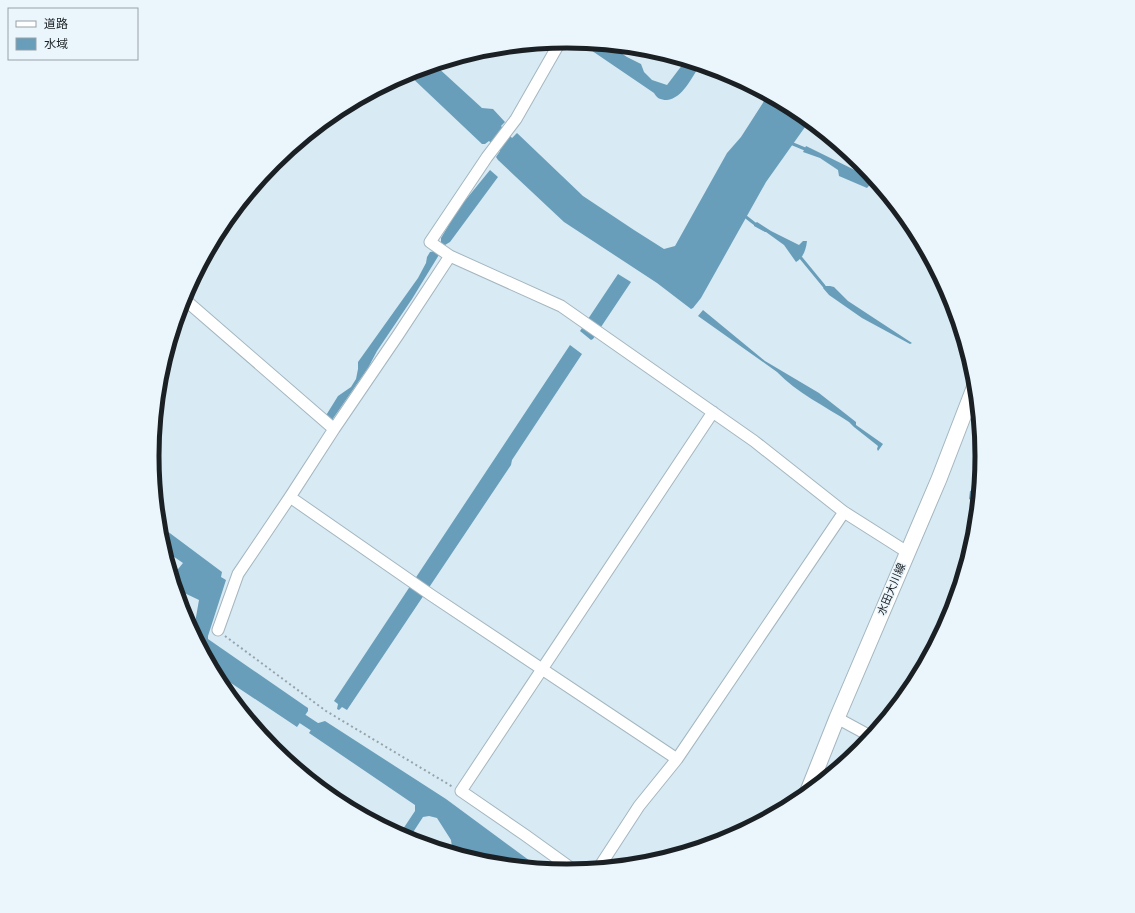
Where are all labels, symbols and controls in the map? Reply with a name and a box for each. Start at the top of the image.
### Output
legend [8,8,138,60]
text: 道路 [44,17,68,31]
text: 水域 [44,37,68,51]
street label: 水田大川線 [875,561,908,617]

